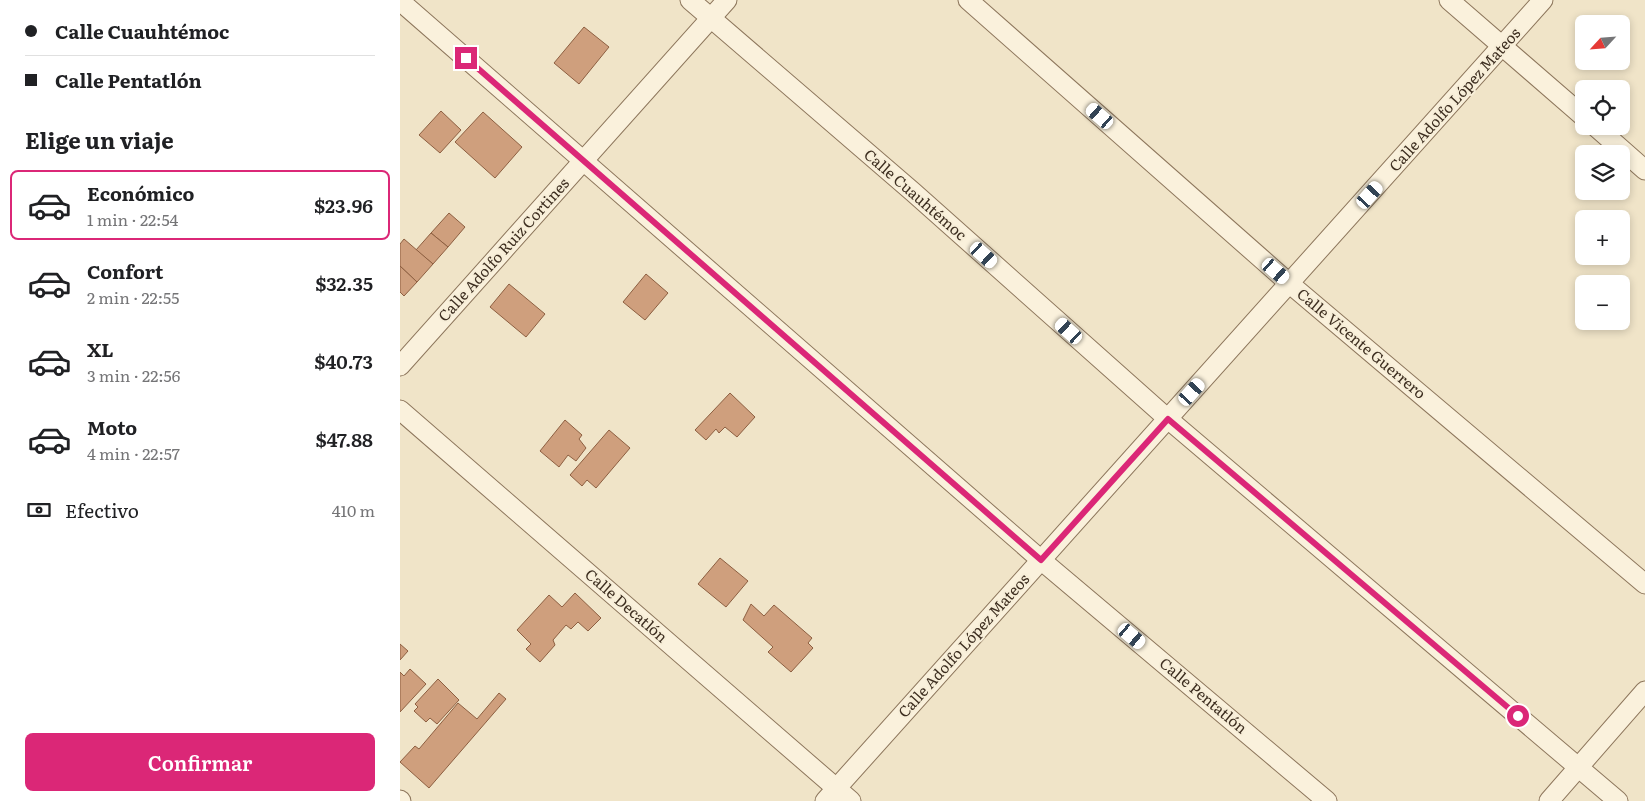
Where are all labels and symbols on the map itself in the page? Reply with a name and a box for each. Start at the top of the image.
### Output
north arrow [1575,15,1630,70]
street label: Calle Adolfo López Mateos [1383,22,1525,176]
route end [455,47,477,69]
car [1083,100,1116,132]
street label: Calle Cuauhtémoc [859,143,973,246]
street label: Calle Adolfo Ruiz Cortines [432,172,574,326]
car [1354,179,1385,211]
car [967,239,1000,271]
car [1259,255,1292,287]
street label: Calle Vicente Guerrero [1292,282,1432,404]
car [1052,315,1085,347]
car [1176,376,1207,408]
street label: Calle Decatlón [581,562,673,647]
street label: Calle Adolfo López Mateos [892,568,1034,722]
car [1115,621,1148,651]
street label: Calle Pentatlón [1155,651,1253,739]
route start [1507,705,1529,727]

